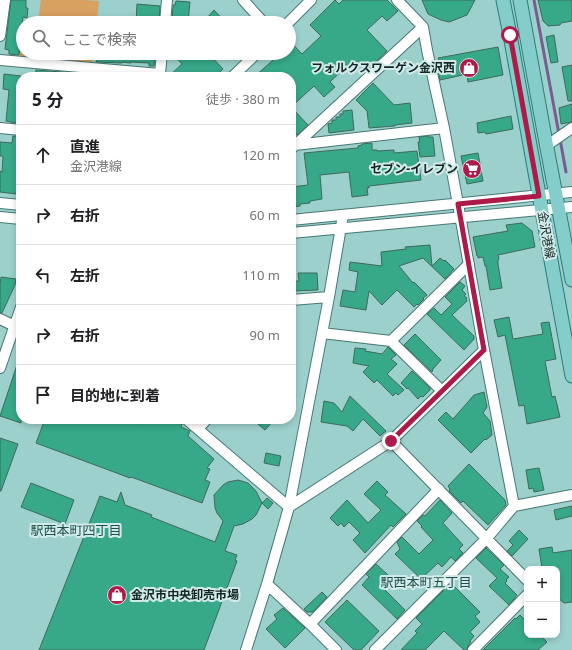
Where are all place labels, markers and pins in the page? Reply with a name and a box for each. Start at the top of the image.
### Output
shop icon: フォルクスワーゲン金沢西 [458,57,480,79]
place label: フォルクスワーゲン金沢西 [311,59,455,76]
supermarket icon: セブン-イレブン [461,158,483,180]
place label: セブン-イレブン [370,160,458,177]
shop icon: 金沢市中央卸売市場 [106,584,128,606]
place label: 金沢市中央卸売市場 [131,586,239,603]

